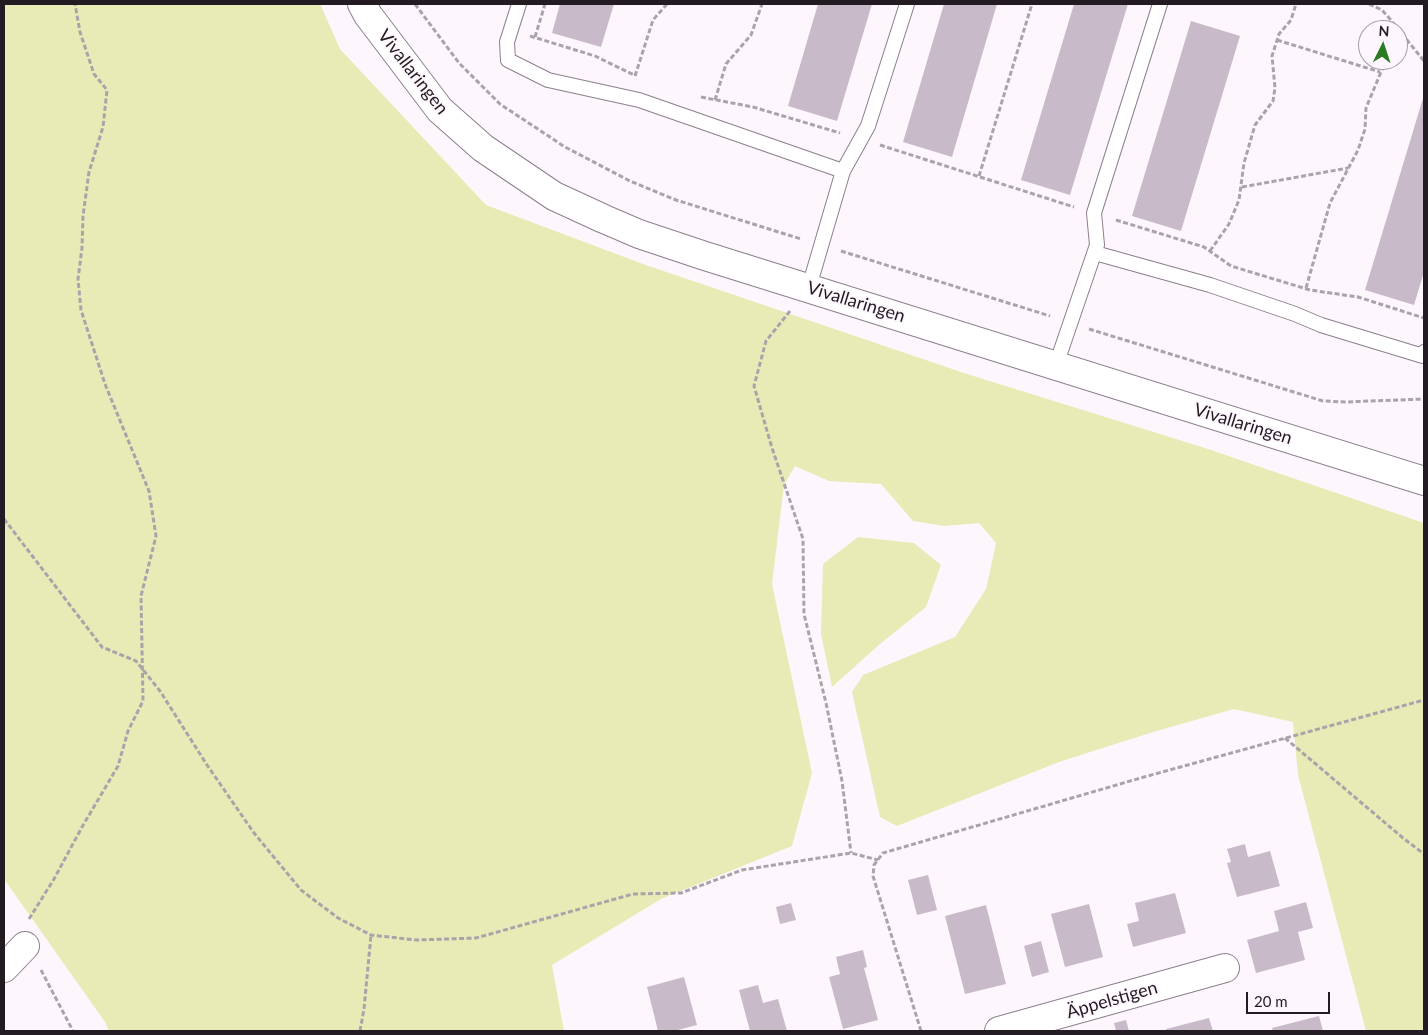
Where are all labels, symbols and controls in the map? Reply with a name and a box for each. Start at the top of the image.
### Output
north arrow [1358,20,1408,70]
text: N [1378,22,1390,39]
street label: Vivallaringen [373,25,453,119]
street label: Vivallaringen [804,277,908,327]
street label: Vivallaringen [1191,399,1295,449]
street label: Äppelstigen [1064,977,1160,1023]
scale bar [1248,982,1332,1014]
text: 20 m [1254,992,1288,1010]

